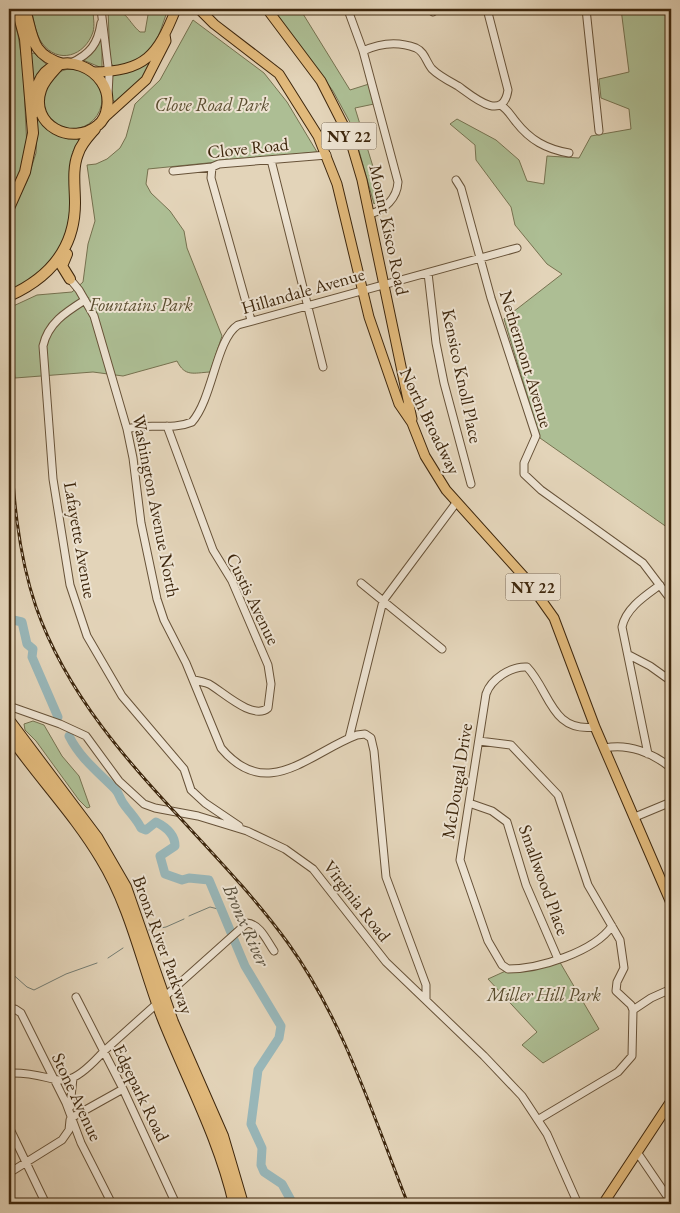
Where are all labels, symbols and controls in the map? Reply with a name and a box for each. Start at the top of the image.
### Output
park label: Clove Road Park [155,93,269,116]
road number: NY 22 [322,122,376,150]
street label: Clove Road [206,132,291,163]
street label: Mount Kisco Road [364,163,415,298]
street label: Hillandale Avenue [239,262,367,319]
street label: Nethermont Avenue [495,287,558,430]
park label: Fountains Park [88,293,193,316]
street label: Kensico Knoll Place [437,307,488,445]
street label: North Broadway [395,364,466,478]
street label: Washington Avenue North [127,413,185,599]
street label: Lafayette Avenue [59,480,102,600]
street label: Custis Avenue [221,549,286,648]
road number: NY 22 [506,574,560,600]
street label: McDougal Drive [436,722,477,840]
street label: Smallwood Place [514,821,575,938]
street label: Virginia Road [319,855,397,947]
street label: Bronx River Parkway [128,873,199,1017]
water label: Bronx River [217,879,276,971]
park label: Miller Hill Park [486,983,601,1006]
street label: Edgepark Road [108,1040,175,1146]
street label: Stone Avenue [47,1049,108,1145]

